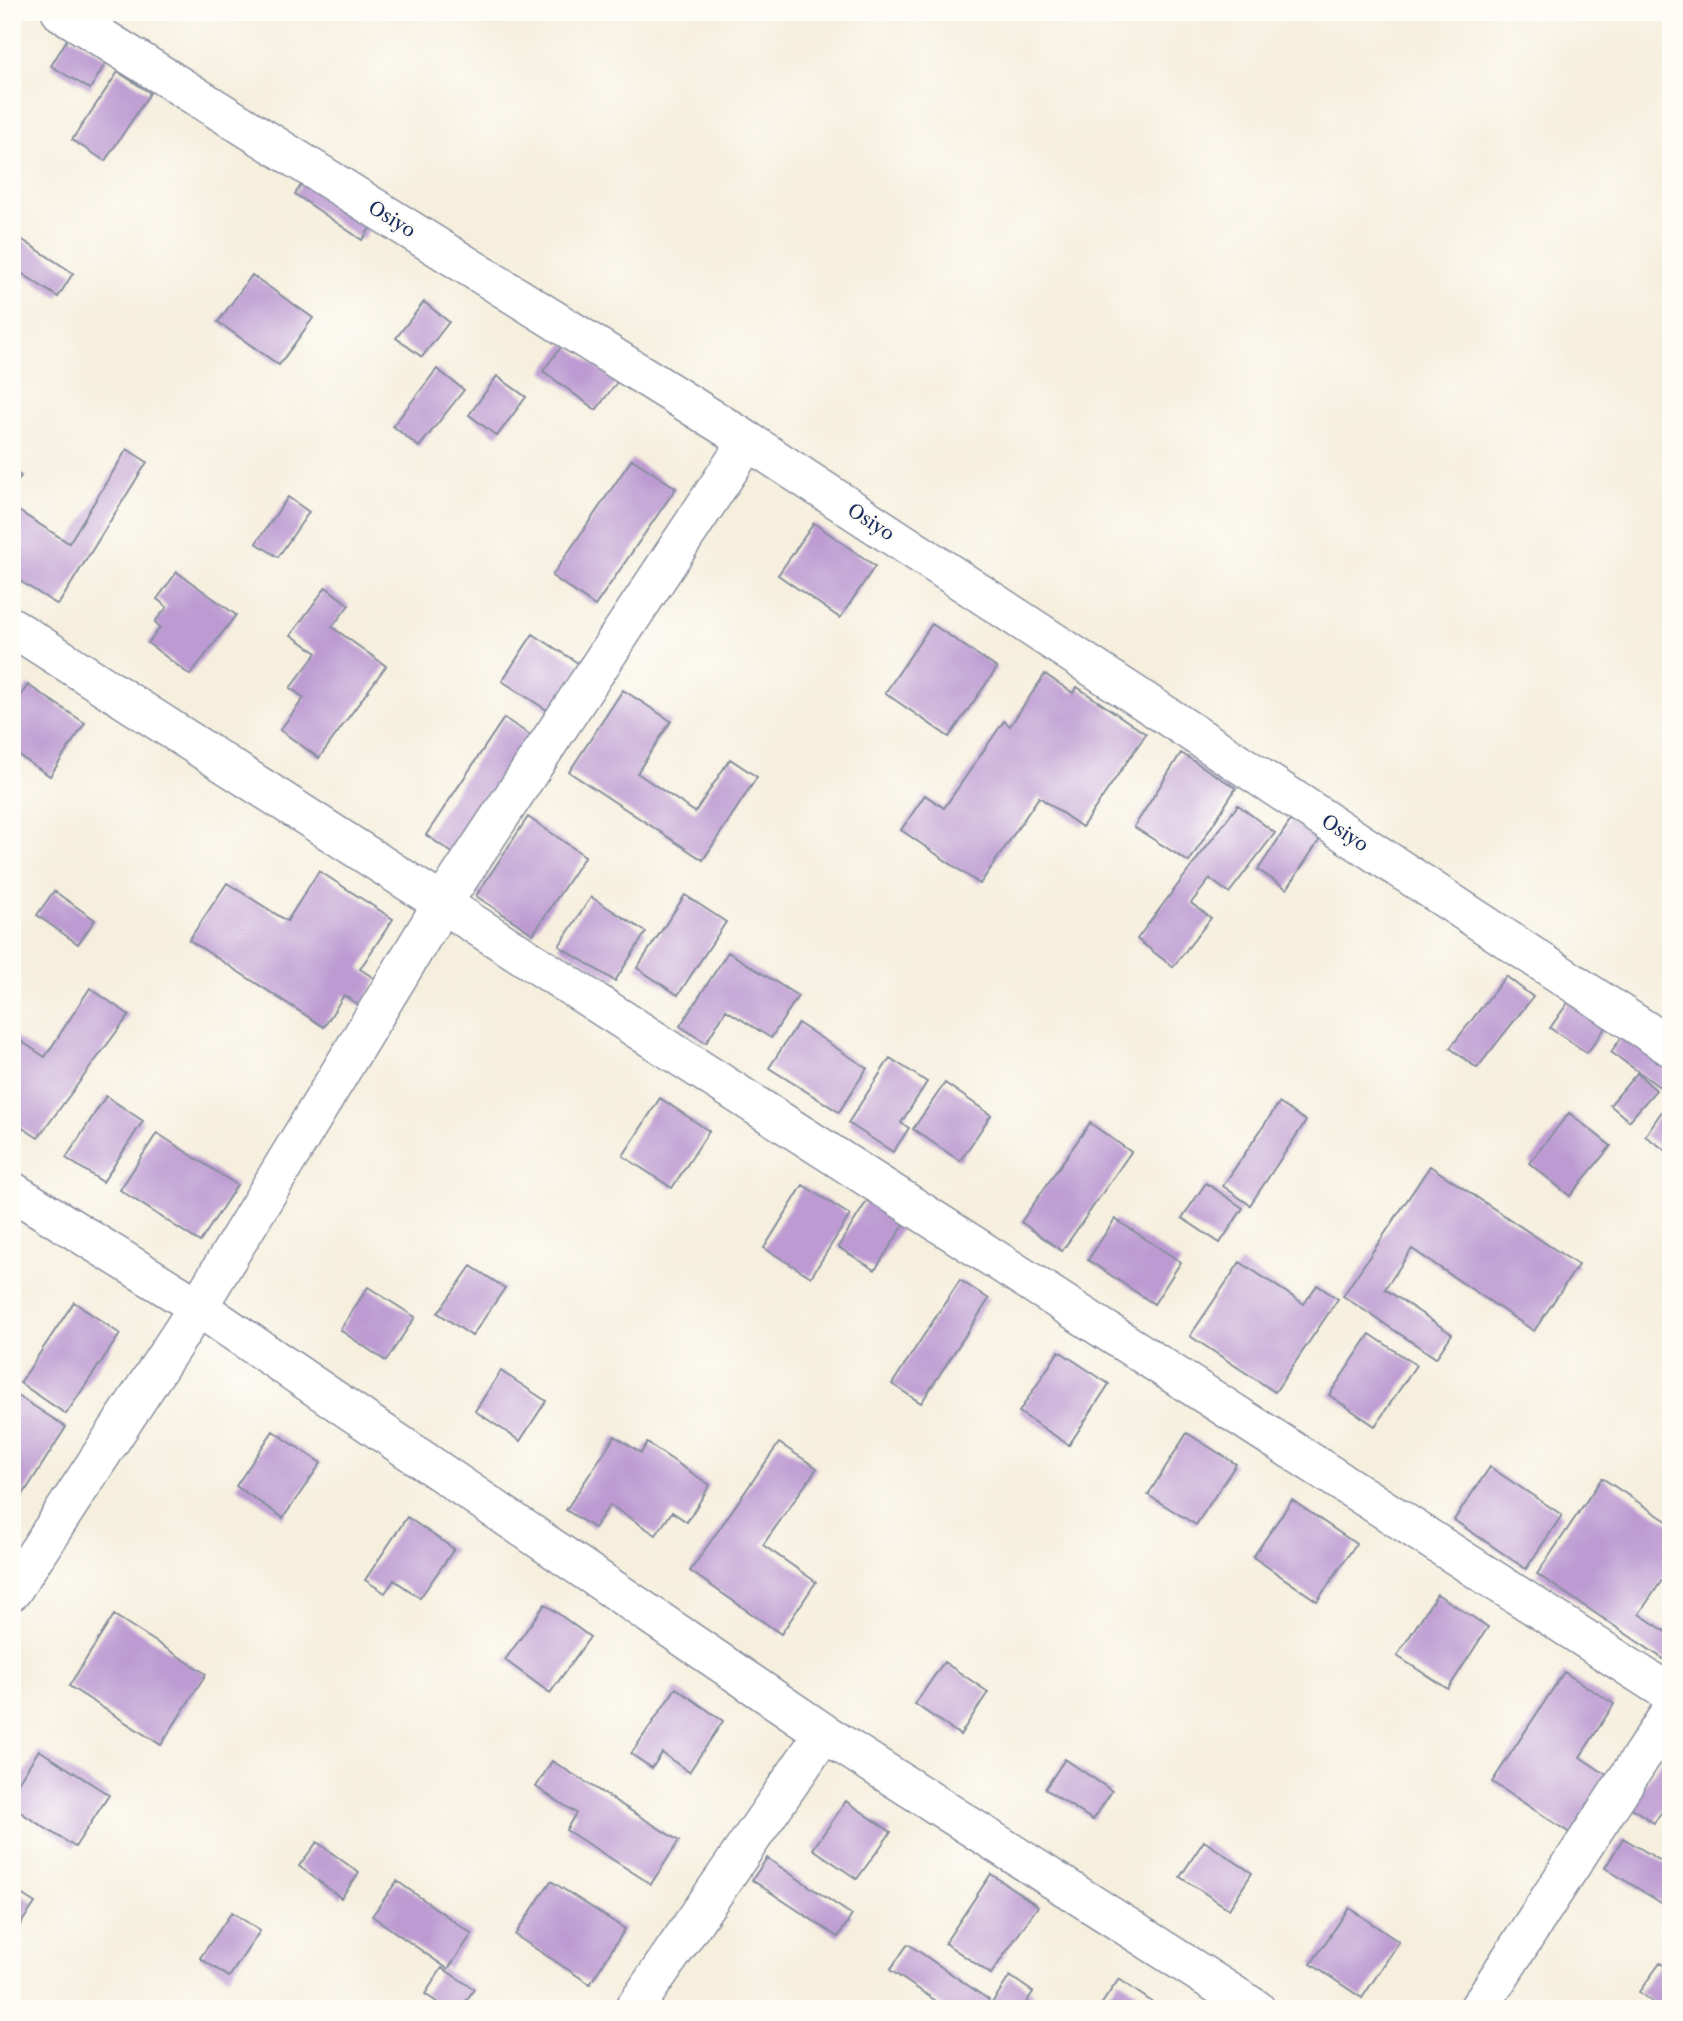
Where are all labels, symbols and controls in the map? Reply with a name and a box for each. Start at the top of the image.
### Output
street label: Osiyo [364,196,420,242]
street label: Osiyo [843,498,899,546]
street label: Osiyo [1317,809,1373,857]

